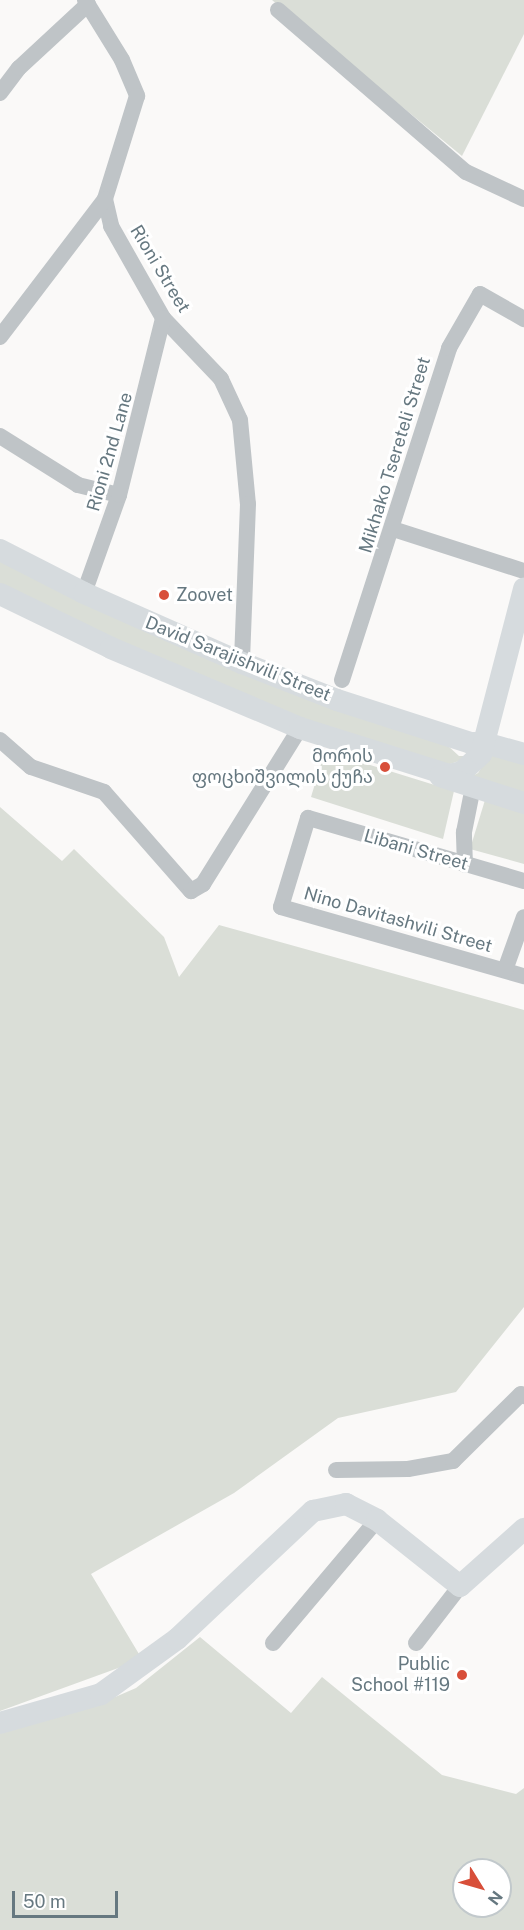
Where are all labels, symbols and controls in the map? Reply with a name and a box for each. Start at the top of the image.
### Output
street label: Rioni Street [125,221,195,317]
street label: Mikhako Tsereteli Street [355,354,435,556]
street label: Rioni 2nd Lane [83,390,137,514]
place label: Zoovet [176,584,233,606]
marker: Zoovet [157,588,171,602]
street label: David Sarajishvili Street [142,612,334,706]
place label: მორის ფოცხიშვილის ქუჩა [192,746,373,789]
marker: მორის ფოცხიშვილის ქუჩა [378,760,392,774]
street label: Libani Street [361,825,471,875]
street label: Nino Davitashvili Street [301,883,495,957]
place label: Public School #119 [351,1654,450,1696]
marker: Public School #119 [455,1668,469,1682]
north arrow [452,1858,512,1918]
scale bar [15,1879,122,1917]
text: N [484,1887,507,1909]
text: 50 m [23,1891,66,1912]

